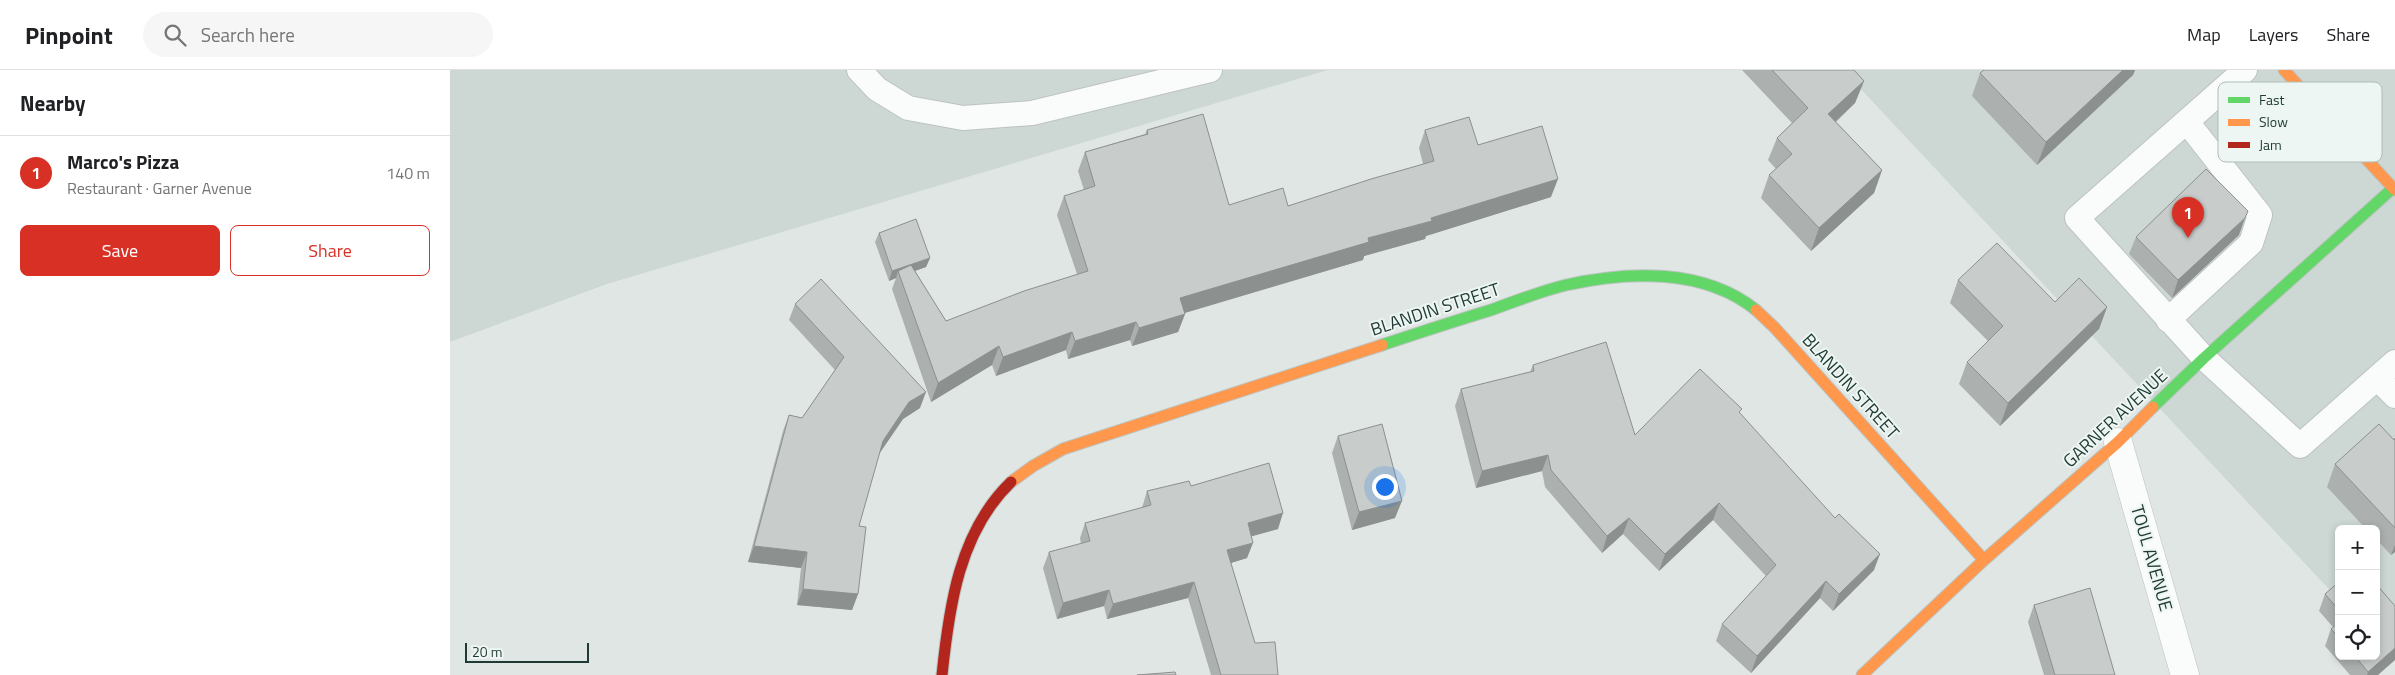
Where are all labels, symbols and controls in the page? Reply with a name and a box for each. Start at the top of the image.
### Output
search box [143,12,493,57]
text: Pinpoint [25,17,113,53]
text: Search here [201,20,295,49]
icon: search [161,21,189,49]
text: Map [2187,21,2221,48]
text: Layers [2249,21,2298,48]
text: Share [2326,21,2370,48]
legend [2218,82,2382,162]
text: Nearby [20,87,85,119]
text: Fast [2259,89,2284,110]
text: Slow [2259,111,2288,132]
text: Jam [2259,134,2282,155]
text: Marco's Pizza [67,147,179,176]
text: 1 [32,161,40,185]
text: 140 m [386,161,430,185]
text: Restaurant · Garner Avenue [67,176,252,200]
pin: 1 [2172,197,2204,238]
button: Save [20,225,220,276]
button: Share [230,225,430,276]
street label: BLANDIN STREET [1367,275,1504,343]
street label: BLANDIN STREET [1796,327,1906,445]
street label: GARNER AVENUE [2057,362,2173,474]
your location [1372,474,1398,500]
street label: TOUL AVENUE [2124,502,2180,614]
map controls [2335,525,2380,660]
button: + [2335,525,2380,570]
button: − [2335,570,2380,615]
button: locate [2335,615,2380,660]
scale bar [465,640,589,663]
text: 20 m [472,641,502,662]

